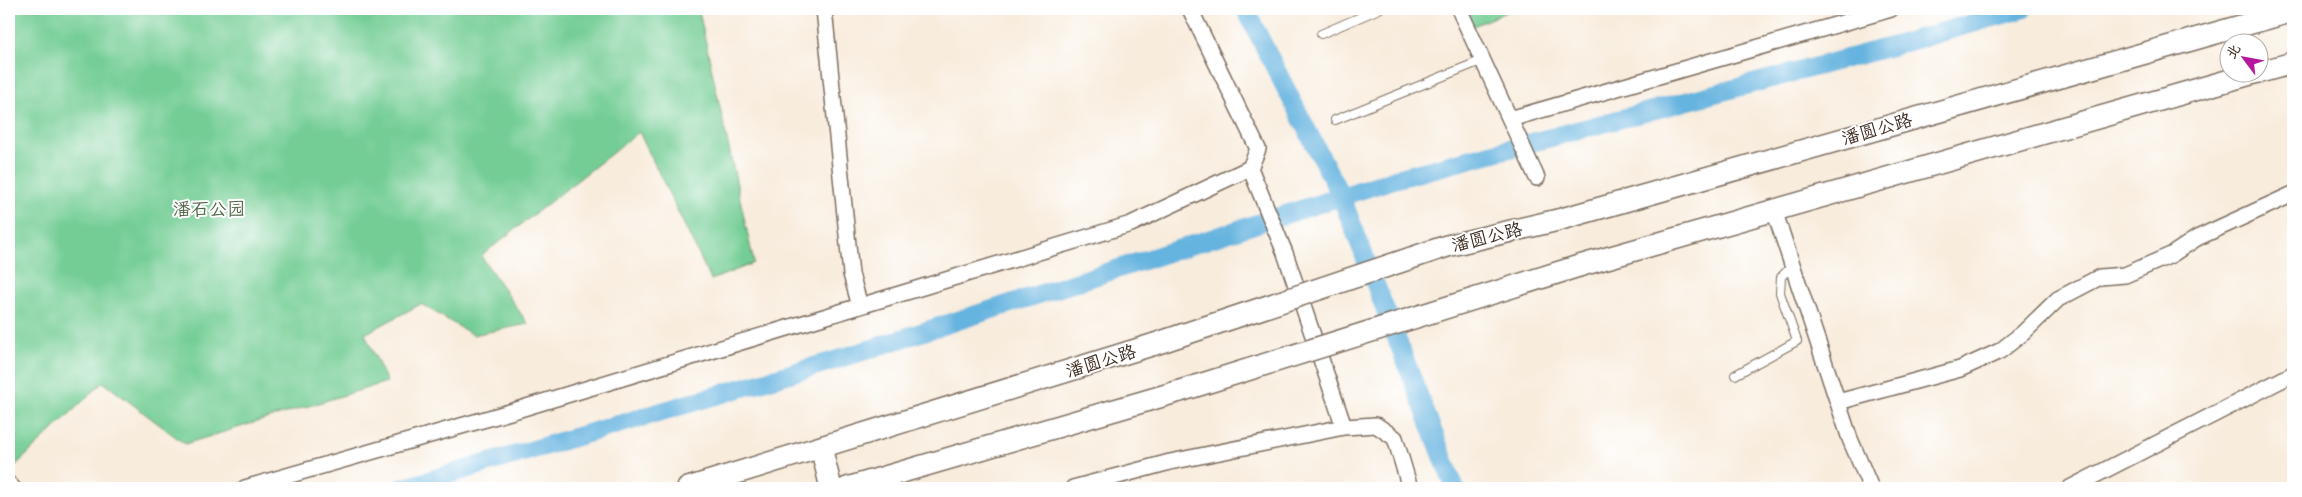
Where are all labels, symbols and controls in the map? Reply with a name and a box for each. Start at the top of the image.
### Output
north arrow [2220,32,2270,82]
text: 北 [2219,39,2248,64]
street label: 潘圆公路 [1838,104,1916,154]
park label: 潘石公园 [173,193,245,225]
street label: 潘圆公路 [1448,213,1526,261]
street label: 潘圆公路 [1062,335,1140,387]

